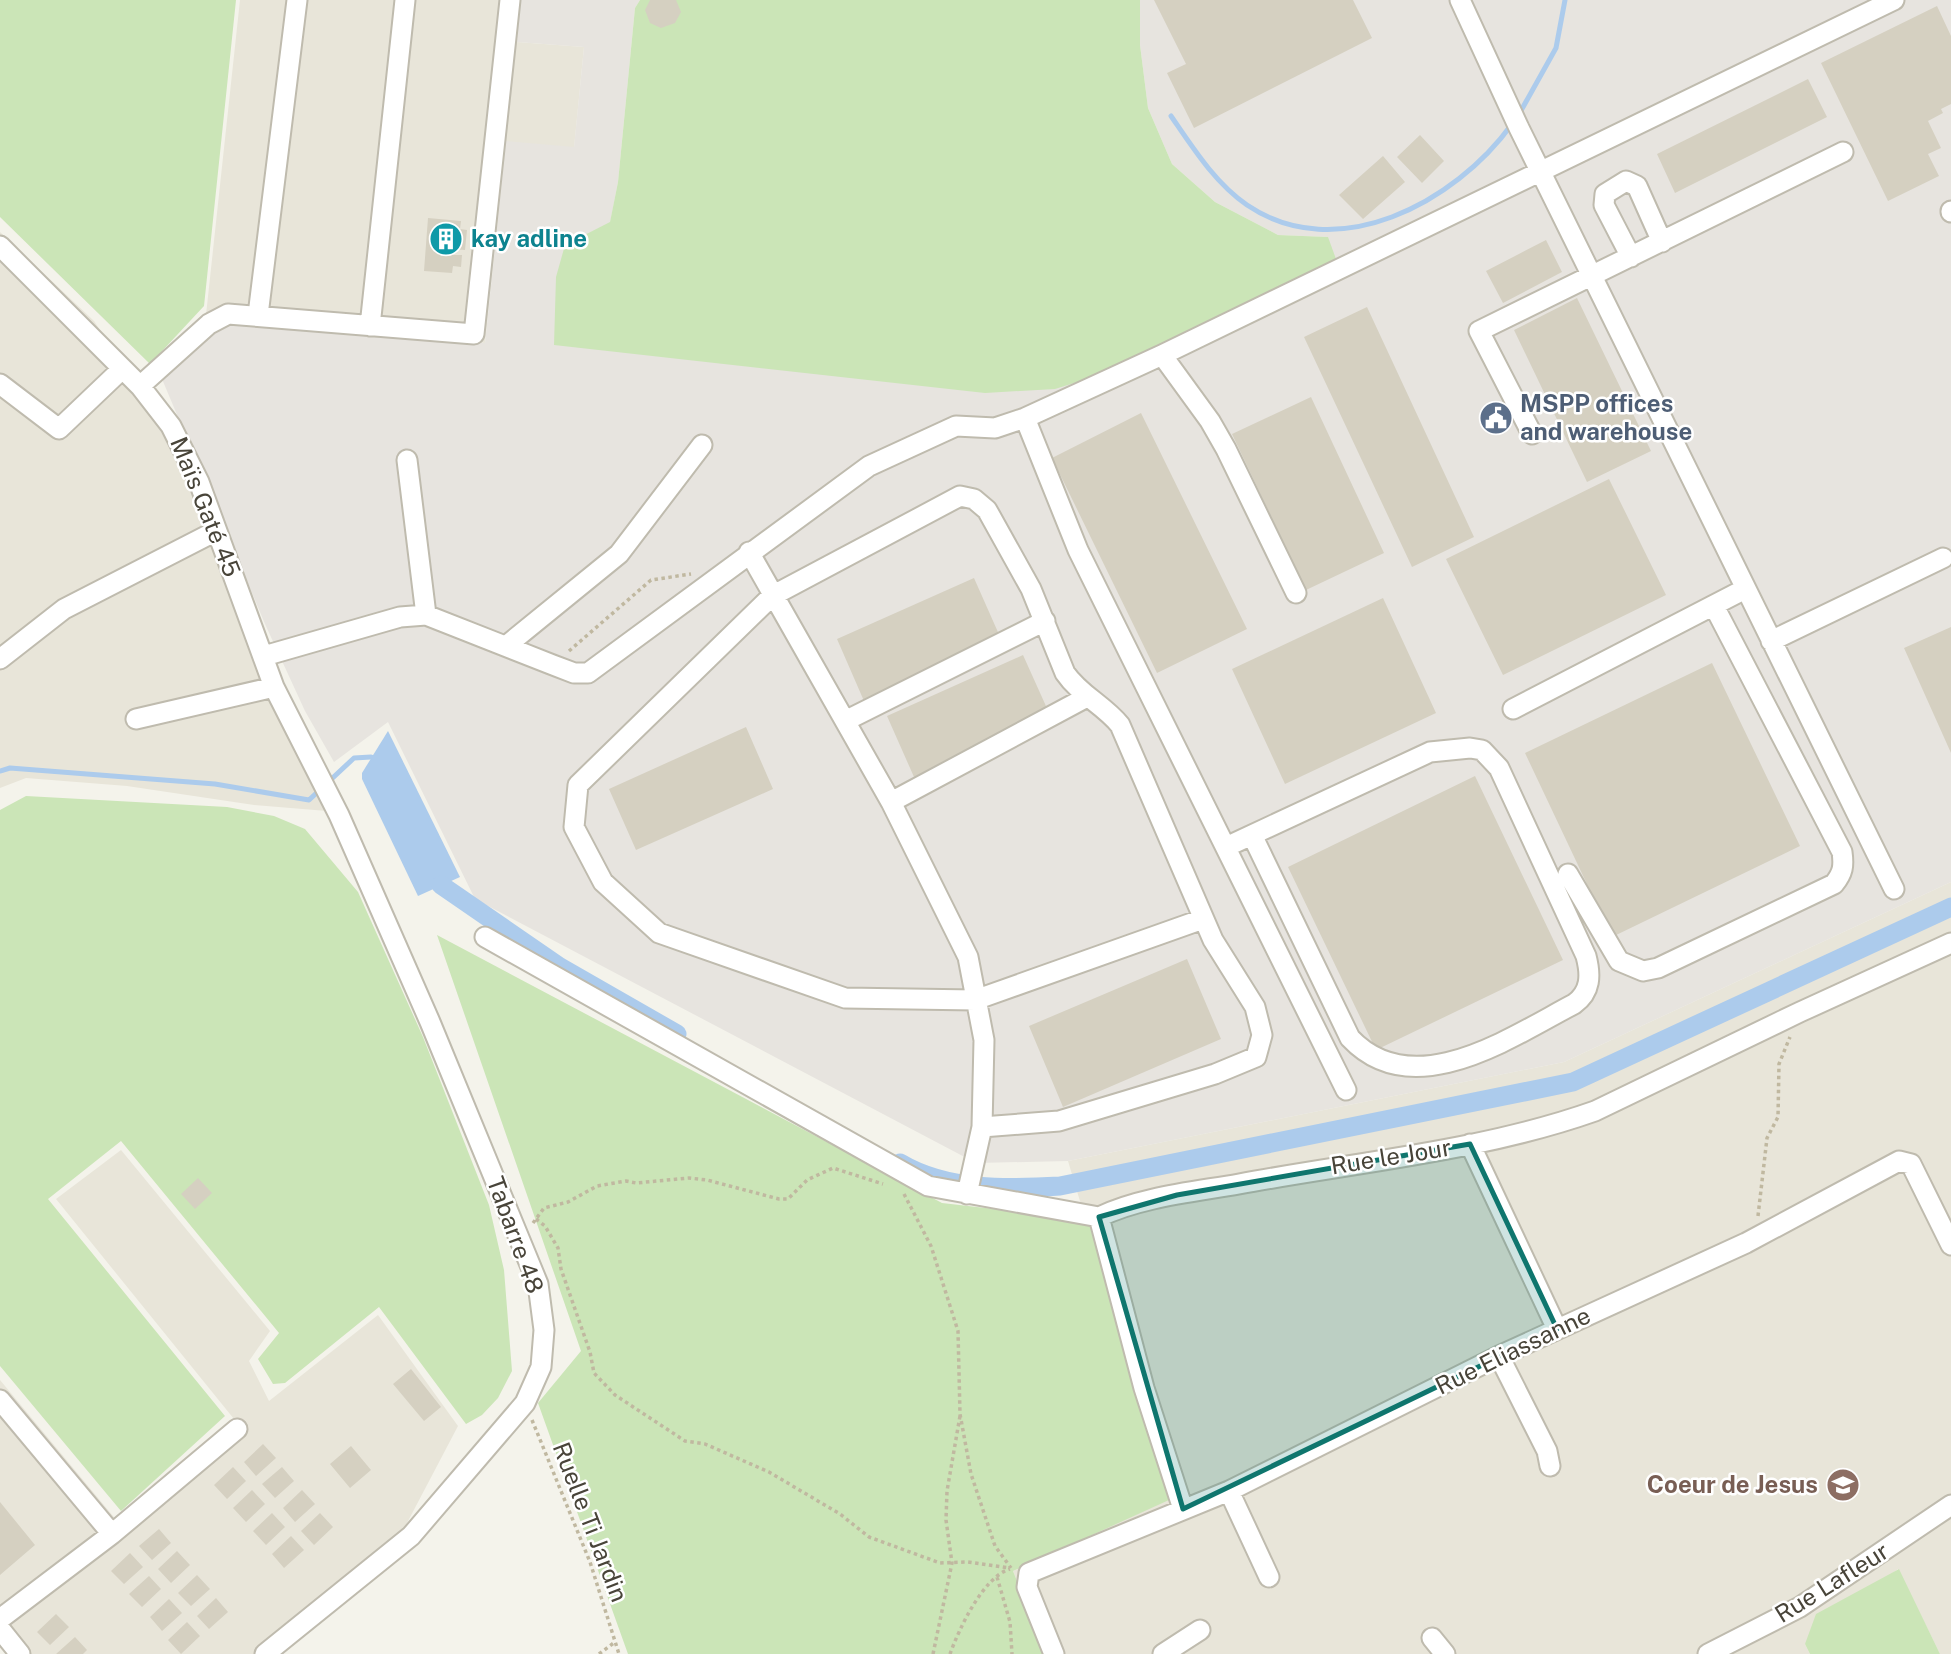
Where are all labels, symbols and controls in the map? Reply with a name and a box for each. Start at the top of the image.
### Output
building icon: kay adline [427,220,465,258]
place label: kay adline [471,224,587,252]
place label: MSPP offices and warehouse [1520,389,1692,445]
public building icon: MSPP offices and warehouse [1477,399,1515,437]
street label: Maïs Gaté 45 [165,433,247,581]
street label: Rue le Jour [1329,1133,1453,1179]
street label: Tabarre 48 [482,1173,550,1297]
street label: Rue Eliassanne [1431,1300,1595,1400]
street label: Ruelle Ti Jardin [548,1438,634,1605]
school or university icon: Coeur de Jesus [1824,1466,1862,1504]
place label: Coeur de Jesus [1647,1470,1818,1498]
street label: Rue Lafleur [1769,1536,1893,1628]

